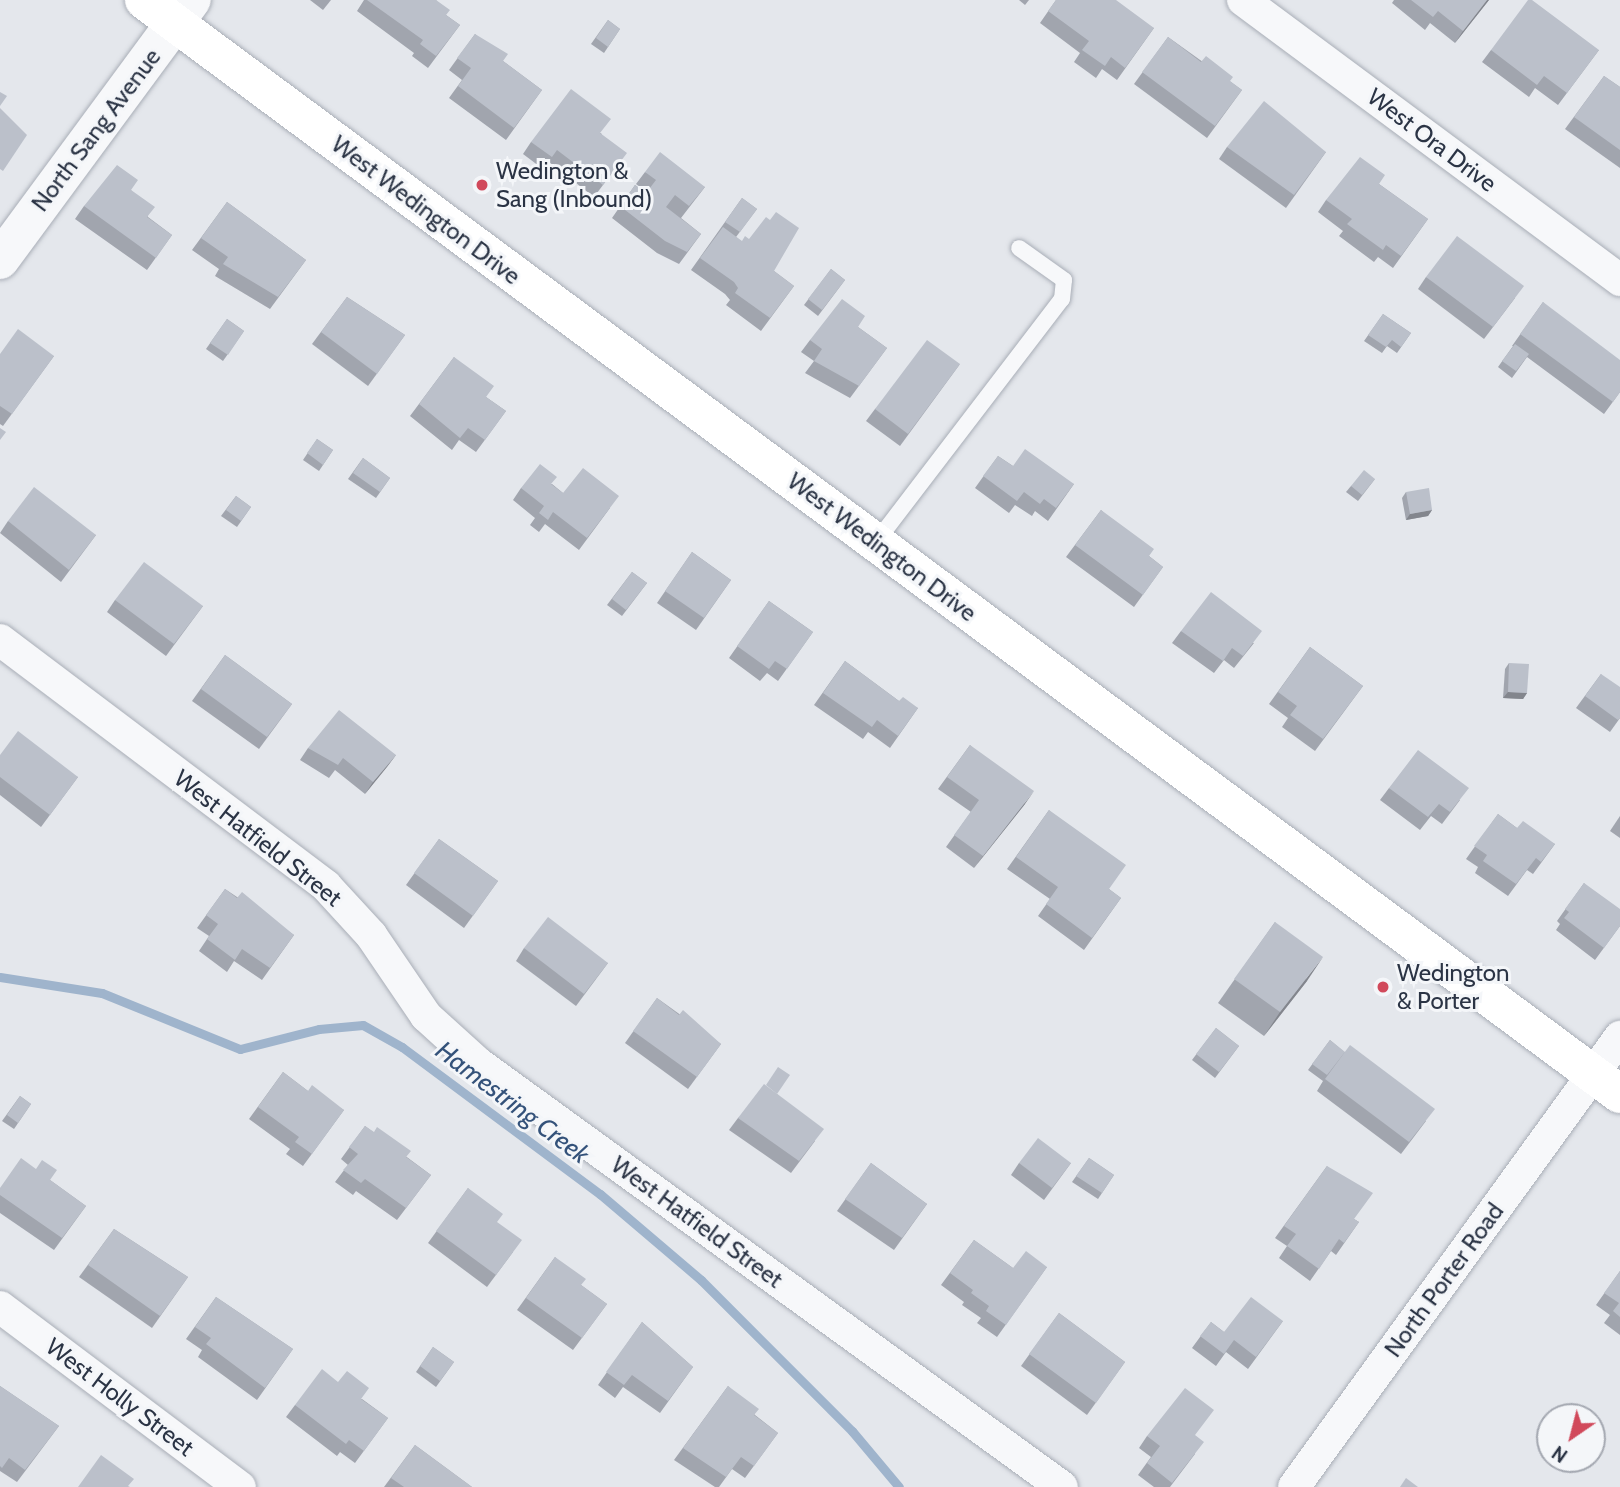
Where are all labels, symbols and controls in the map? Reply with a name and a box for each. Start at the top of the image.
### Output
street label: North Sang Avenue [25,43,167,217]
street label: West Ora Drive [1362,82,1502,198]
street label: West Wedington Drive [326,130,526,290]
place label: Wedington & Sang (Inbound) [496,157,652,213]
marker: Wedington & Sang (Inbound) [474,177,490,193]
street label: West Wedington Drive [782,467,982,627]
street label: West Hatfield Street [168,764,348,912]
place label: Wedington & Porter [1397,959,1509,1015]
marker: Wedington & Porter [1375,979,1391,995]
water label: Hamestring Creek [429,1035,595,1171]
street label: West Hatfield Street [606,1150,788,1294]
street label: North Porter Road [1378,1197,1510,1363]
street label: West Holly Street [40,1332,200,1462]
north arrow [1536,1403,1606,1473]
text: N [1548,1441,1572,1467]

